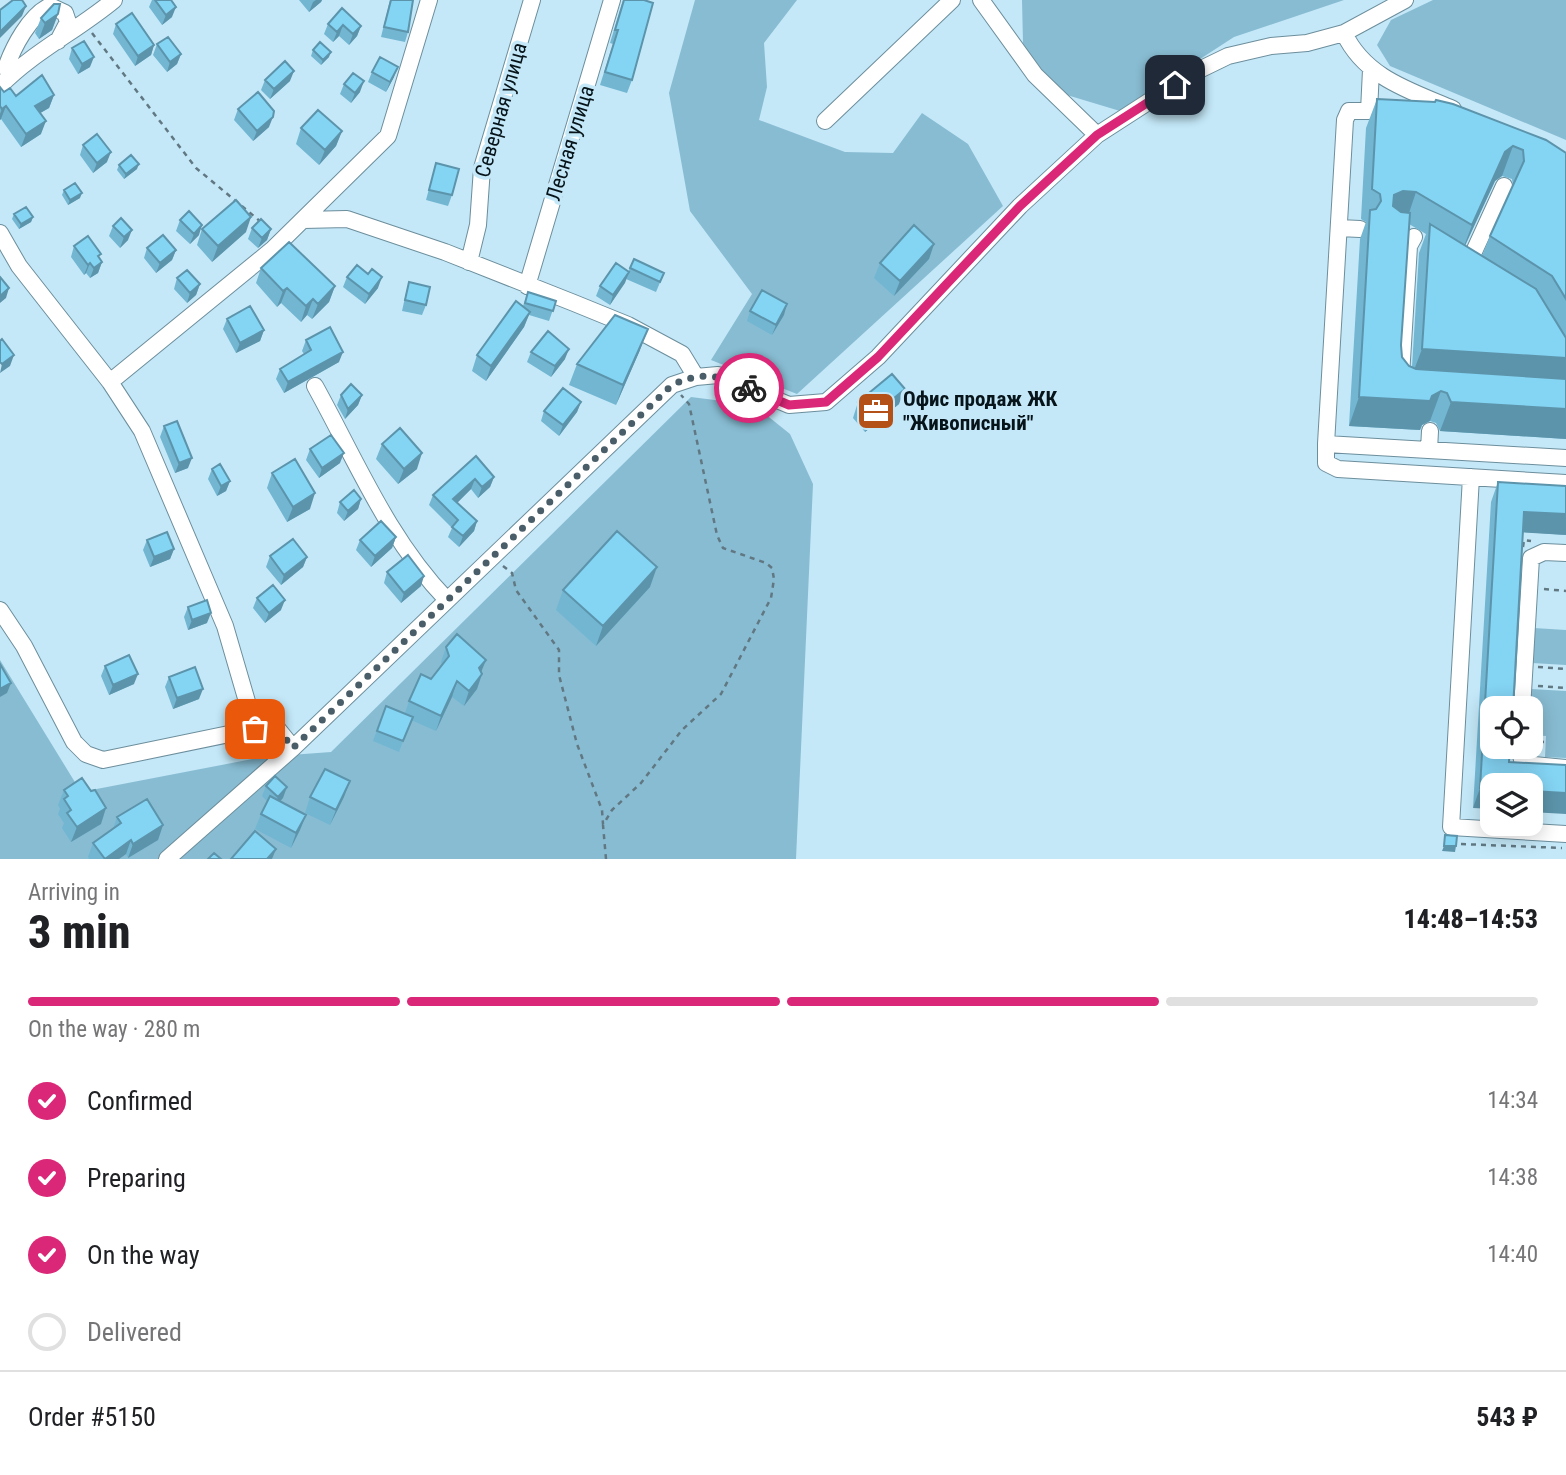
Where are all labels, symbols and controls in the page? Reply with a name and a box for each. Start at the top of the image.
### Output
street label: Северная улица [470,40,532,180]
pin [1145,55,1205,115]
icon: home [1156,66,1194,104]
street label: Лесная улица [541,83,599,203]
courier [714,353,784,423]
icon: bike [730,369,768,407]
place label: Офис продаж ЖК "Живописный" [903,387,1057,435]
office icon: Офис продаж ЖК "Живописный" [855,390,897,432]
map controls [1480,696,1543,836]
button: locate [1480,696,1543,759]
pin [225,699,285,759]
icon: bag [236,710,274,748]
button: layers [1480,773,1543,836]
text: Arriving in [28,879,120,906]
text: 14:48–14:53 [1404,904,1538,934]
text: 3 min [28,905,131,959]
text: On the way · 280 m [28,1016,200,1043]
icon: check [28,1082,66,1120]
text: Confirmed [87,1086,193,1116]
text: 14:34 [1487,1087,1538,1114]
icon: check [28,1159,66,1197]
text: Preparing [87,1163,186,1193]
text: 14:38 [1487,1164,1538,1191]
icon: check [28,1236,66,1274]
text: On the way [87,1240,200,1270]
text: 14:40 [1487,1241,1538,1268]
text: Delivered [87,1317,182,1347]
text: Order #5150 [28,1402,156,1432]
text: 543 ₽ [1476,1402,1538,1432]

